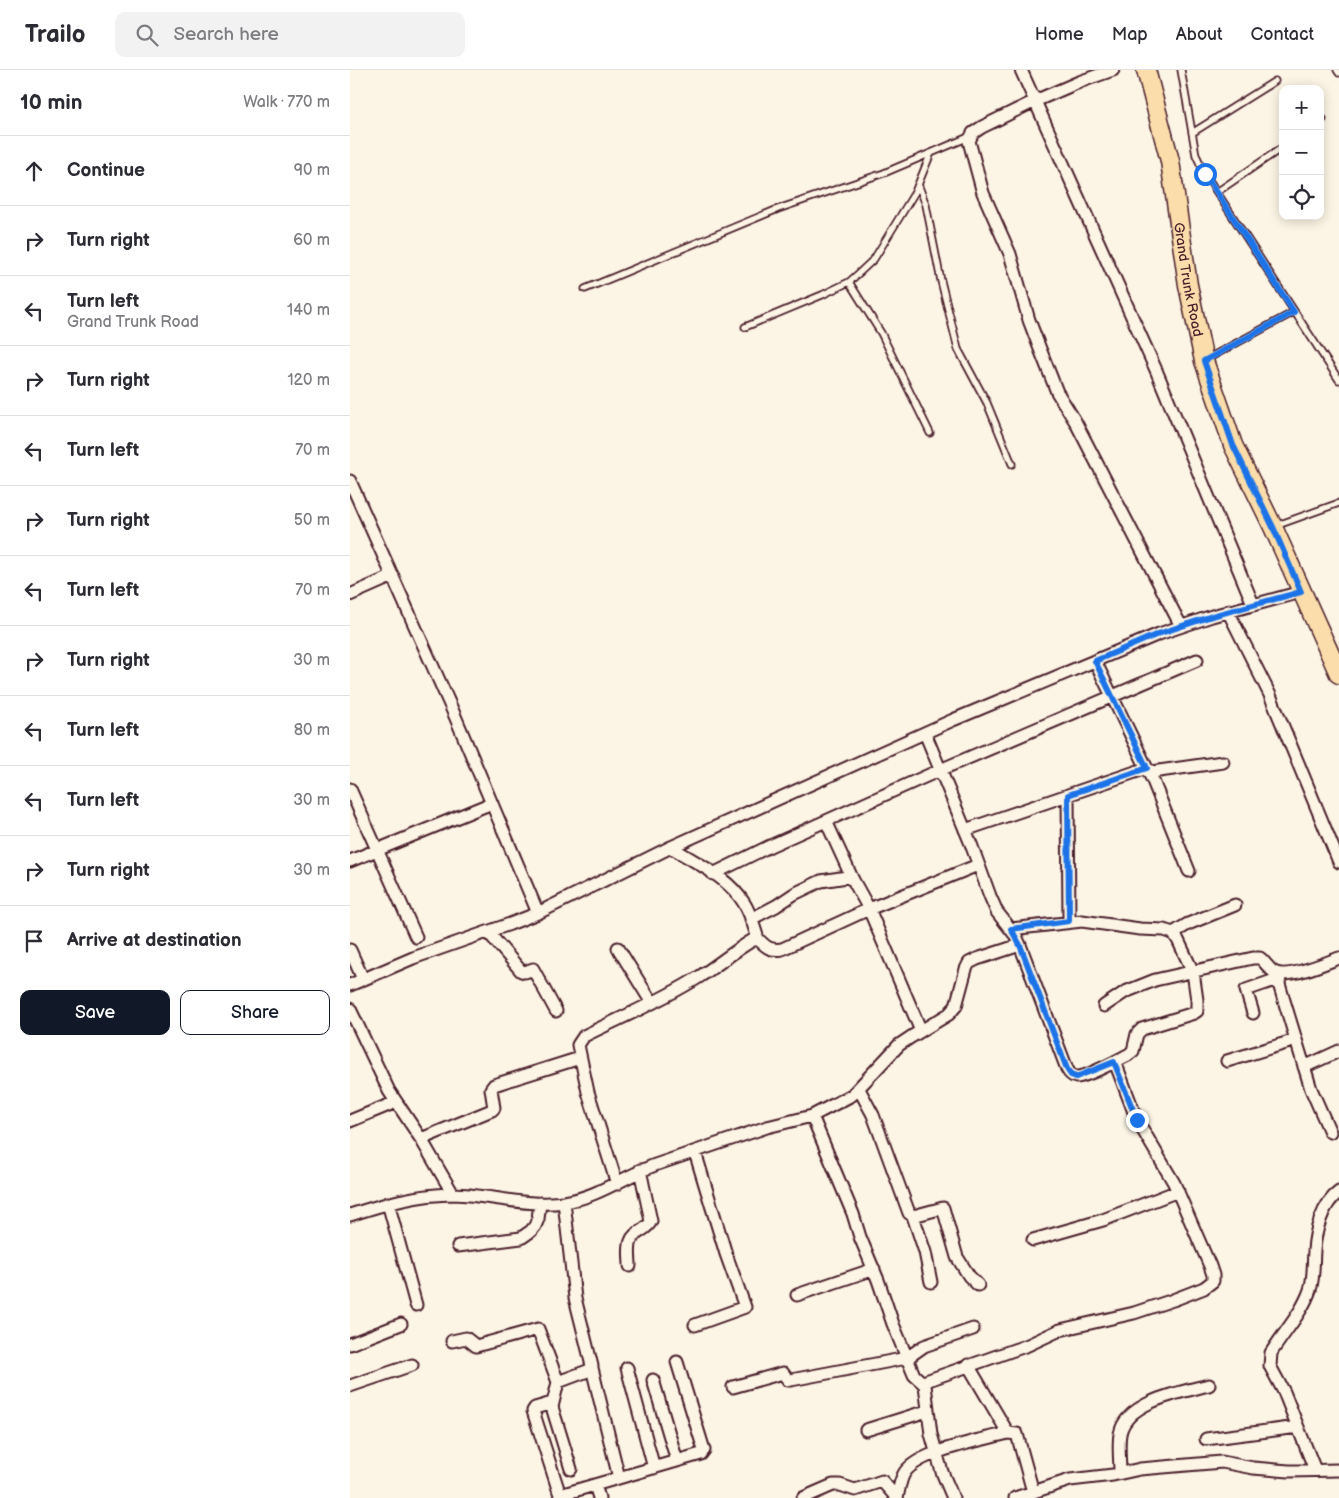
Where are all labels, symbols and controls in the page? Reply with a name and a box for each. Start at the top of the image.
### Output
search box [115,12,465,57]
text: Trailo [25,20,85,49]
icon: search [133,21,161,49]
text: Search here [173,23,279,46]
text: Home [1035,24,1084,45]
text: Map [1112,24,1148,45]
text: About [1176,24,1223,45]
text: Contact [1251,24,1314,45]
map controls [1279,85,1324,220]
button: + [1279,85,1324,130]
text: 10 min [20,90,82,115]
text: Walk · 770 m [243,93,330,112]
button: − [1279,130,1324,175]
icon: ahead [20,157,48,185]
text: Continue [67,159,145,182]
text: 90 m [294,161,330,180]
route start [1194,163,1217,186]
button: locate [1279,175,1324,220]
street label: Grand Trunk Road [1171,221,1207,338]
icon: right [20,227,48,255]
text: Turn right [67,229,150,252]
text: 60 m [293,231,330,250]
text: Turn left [67,290,139,313]
icon: left [20,297,48,325]
text: 140 m [287,301,330,320]
text: Grand Trunk Road [67,313,199,332]
icon: right [20,367,48,395]
text: Turn right [67,369,150,392]
text: 120 m [287,371,330,390]
icon: left [20,437,48,465]
text: Turn left [67,439,139,462]
text: 70 m [295,441,330,460]
icon: right [20,507,48,535]
text: Turn right [67,509,150,532]
text: 50 m [294,511,330,530]
icon: left [20,577,48,605]
text: Turn left [67,579,139,602]
text: 70 m [295,581,330,600]
icon: right [20,647,48,675]
text: Turn right [67,649,150,672]
text: 30 m [293,651,330,670]
icon: left [20,717,48,745]
text: Turn left [67,719,139,742]
text: 80 m [294,721,330,740]
icon: left [20,787,48,815]
text: Turn left [67,789,139,812]
text: 30 m [293,791,330,810]
icon: right [20,857,48,885]
text: Turn right [67,859,150,882]
text: 30 m [293,861,330,880]
icon: arrive [20,927,48,955]
text: Arrive at destination [67,929,242,952]
button: Save [20,990,170,1035]
button: Share [180,990,330,1035]
route end [1126,1109,1149,1132]

